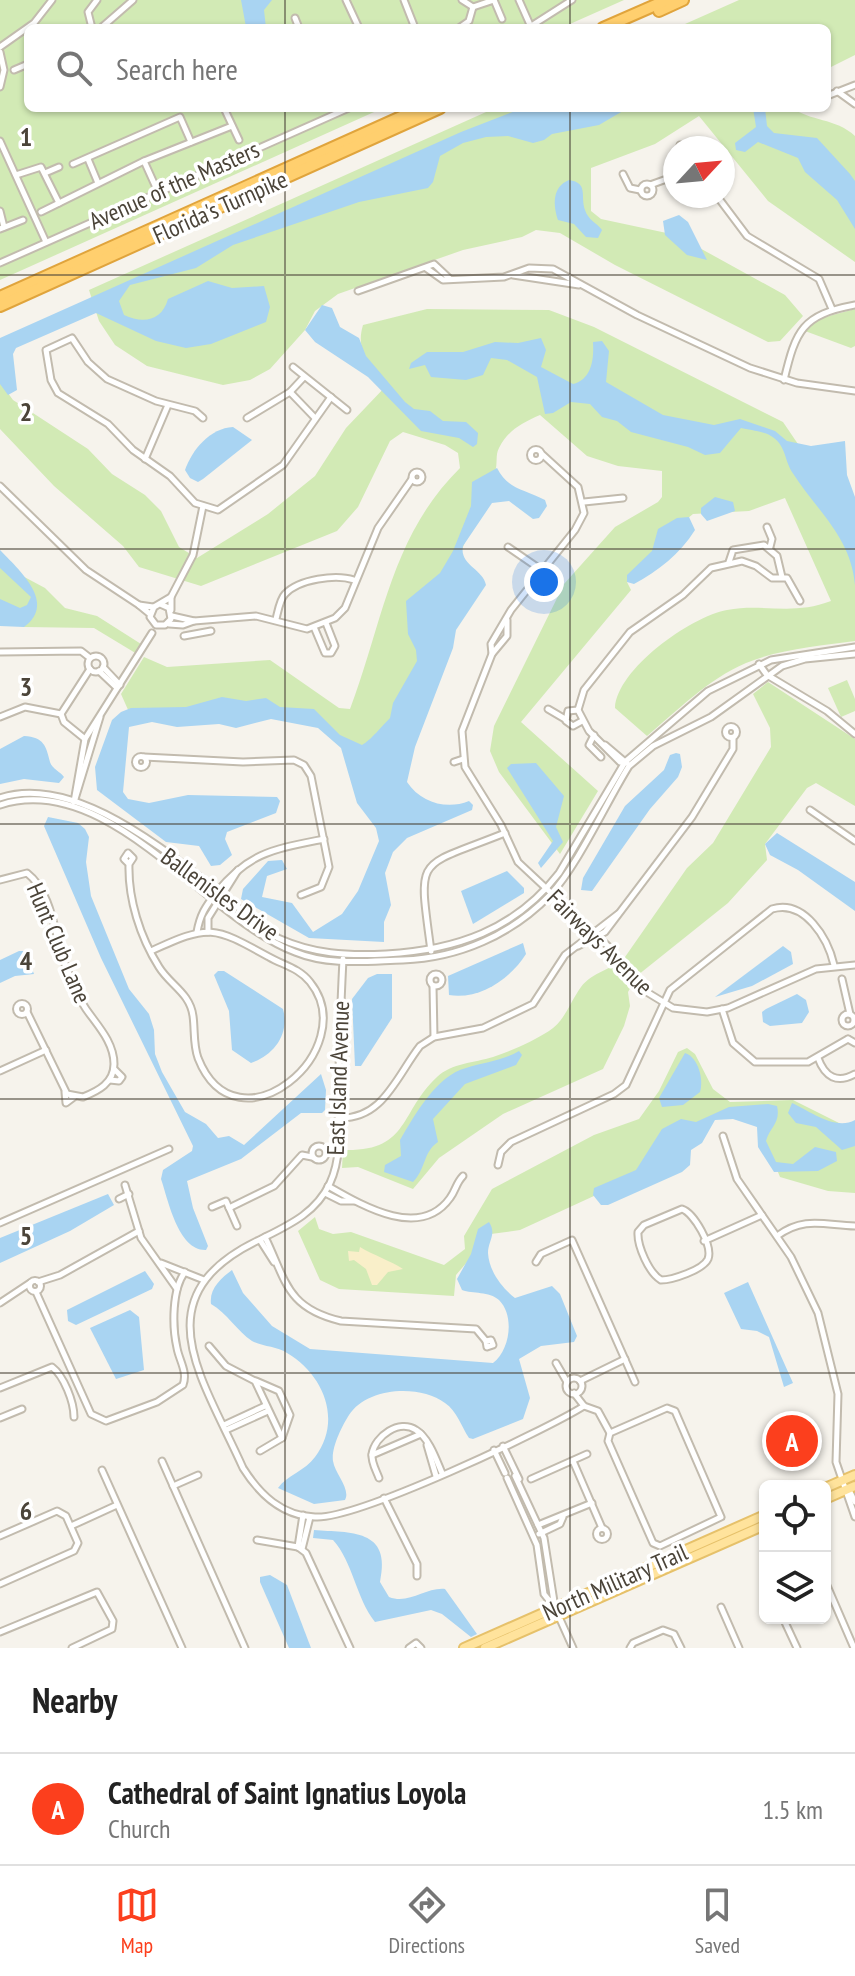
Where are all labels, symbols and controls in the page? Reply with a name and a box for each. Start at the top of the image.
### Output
search box [24,24,831,112]
icon: search [52,46,96,90]
text: Search here [116,49,238,88]
text: 1 [20,120,32,153]
street label: Avenue of the Masters [84,134,264,236]
north arrow [663,136,735,208]
street label: Florida's Turnpike [148,164,292,250]
text: 2 [20,395,32,428]
your location [524,562,564,602]
text: 3 [20,670,32,703]
street label: Ballenisles Drive [155,841,285,947]
street label: Hunt Club Lane [20,878,98,1008]
street label: Fairways Avenue [540,882,660,1002]
text: 4 [20,944,33,977]
street label: East Island Avenue [320,1000,356,1156]
text: 5 [20,1219,32,1252]
pin: A [766,1411,818,1471]
map controls [759,1480,831,1624]
button: locate [759,1480,831,1552]
text: 6 [20,1494,32,1527]
street label: North Military Trail [538,1536,693,1628]
button: layers [759,1552,831,1624]
text: Nearby [32,1678,117,1722]
text: Cathedral of Saint Ignatius Loyola [108,1773,466,1812]
text: A [51,1793,65,1826]
text: 1.5 km [762,1793,823,1826]
text: Church [108,1812,170,1845]
tab: Map [115,1883,159,1959]
tab: Directions [389,1883,465,1959]
tab: Saved [695,1883,740,1959]

